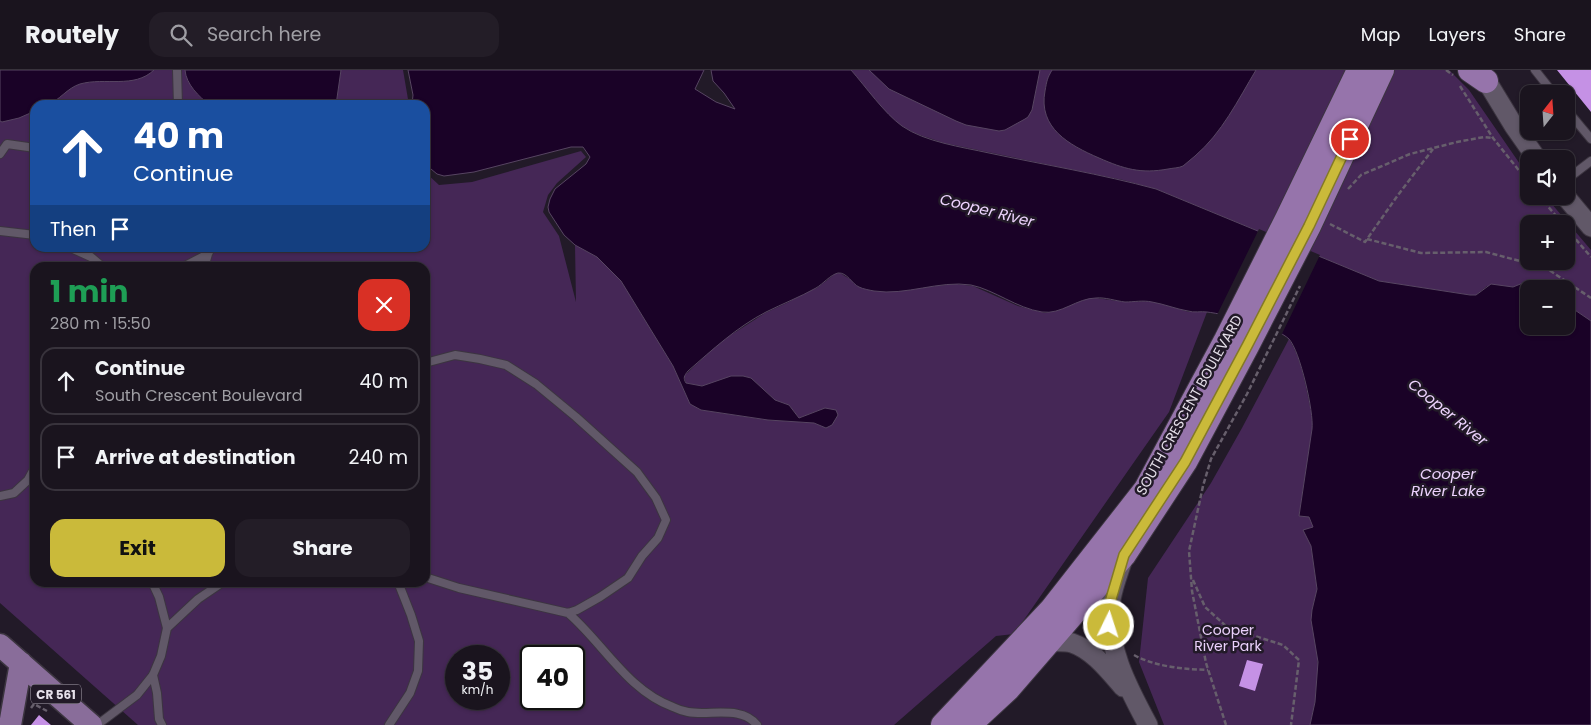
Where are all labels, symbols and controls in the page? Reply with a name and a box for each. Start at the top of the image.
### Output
search box [149,12,499,57]
text: Routely [25,18,119,51]
icon: search [167,21,195,49]
text: Search here [207,21,321,48]
text: Map [1361,22,1401,47]
text: Layers [1429,22,1486,47]
text: Share [1514,22,1566,47]
north arrow [1520,85,1575,140]
map controls [1520,85,1575,335]
text: 40 m [133,111,224,160]
pin [1329,118,1371,160]
icon: ahead [50,120,115,185]
icon: arrive [1336,125,1364,153]
button: sound [1520,150,1575,205]
text: Continue [133,158,233,189]
water label: Cooper River [938,188,1037,232]
icon: arrive [106,215,134,243]
button: + [1520,215,1575,270]
text: Then [50,216,96,243]
text: 1 min [50,270,128,313]
button: close [358,279,410,331]
button: − [1520,280,1575,335]
street label: SOUTH CRESCENT BOULEVARD [1131,311,1247,499]
text: 280 m · 15:50 [50,312,151,335]
text: Continue [95,355,185,382]
icon: ahead [52,367,80,395]
text: 40 m [359,368,408,395]
water label: Cooper River [1404,374,1492,451]
text: South Crescent Boulevard [95,384,303,407]
icon: arrive [52,443,80,471]
text: Arrive at destination [95,444,296,471]
text: 240 m [349,444,408,471]
water label: Cooper River Lake [1411,463,1485,501]
button: Exit [50,519,225,577]
button: Share [235,519,410,577]
position arrow [1082,598,1134,650]
park label: Cooper River Park [1194,620,1263,656]
speed limit sign: 40 [520,645,585,710]
text: 35 [462,654,493,689]
text: km/h [462,681,493,698]
road number: CR 561 [31,684,81,704]

